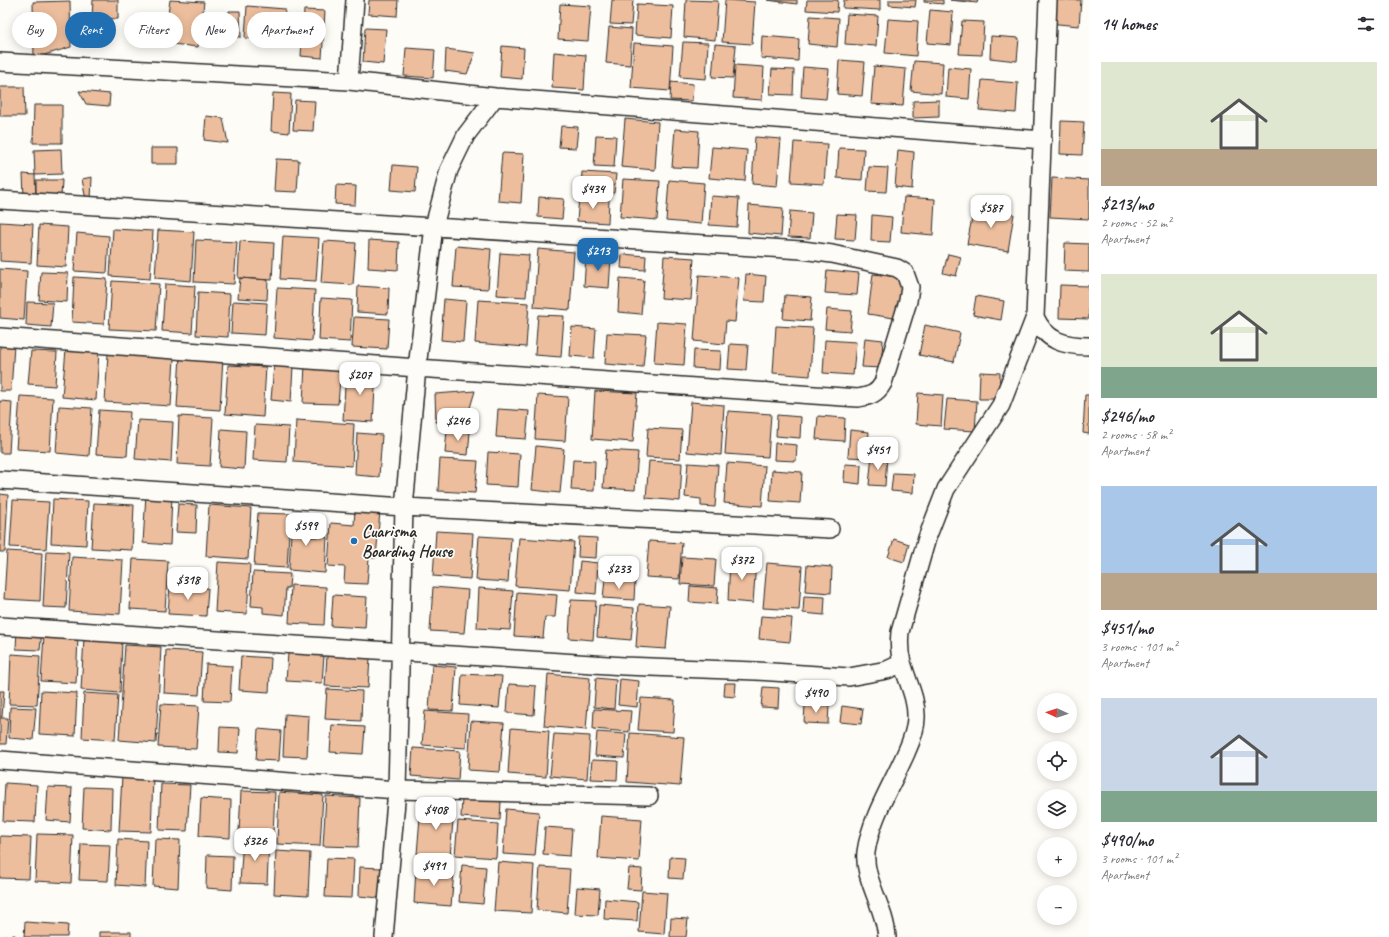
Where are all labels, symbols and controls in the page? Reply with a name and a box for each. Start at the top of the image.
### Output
chip: Buy [12,12,57,48]
chip: Rent [65,12,116,48]
chip: Filters [124,12,183,48]
chip: New [191,12,239,48]
chip: Apartment [247,12,326,48]
icon: filters [1355,13,1377,35]
text: 14 homes [1101,14,1157,35]
icon: home [1203,88,1275,160]
pin: $434 [569,176,617,210]
text: $434 [581,181,605,197]
text: $213/mo [1101,194,1153,215]
pin: $587 [967,195,1015,229]
text: $587 [979,200,1003,216]
text: 2 rooms · 52 m² [1101,215,1171,231]
text: Apartment [1101,231,1149,247]
pin: $213 [574,238,622,272]
text: $213 [586,243,610,259]
icon: home [1203,300,1275,372]
pin: $207 [336,362,384,396]
text: $207 [348,367,372,383]
text: $246/mo [1101,406,1154,427]
pin: $246 [434,408,482,442]
text: $246 [446,413,470,429]
text: 2 rooms · 58 m² [1101,427,1171,443]
pin: $451 [854,437,902,471]
text: $451 [866,442,890,458]
text: Apartment [1101,443,1149,459]
icon: home [1203,512,1275,584]
pin: $599 [282,513,330,547]
text: $599 [295,518,317,534]
place label: Cuarisma Boarding House [362,521,454,562]
marker: Cuarisma Boarding House [349,536,359,546]
pin: $372 [718,547,766,581]
text: $372 [730,552,754,568]
pin: $233 [595,556,643,590]
text: $233 [607,561,631,577]
pin: $318 [164,567,212,601]
text: $318 [176,572,200,588]
text: $451/mo [1101,618,1153,639]
text: 3 rooms · 101 m² [1101,639,1177,655]
text: Apartment [1101,655,1149,671]
pin: $490 [792,680,840,714]
text: $490 [804,685,828,701]
north arrow [1037,693,1077,733]
map controls [1037,693,1077,925]
icon: home [1203,724,1275,796]
button: locate [1037,741,1077,781]
button: layers [1037,789,1077,829]
pin: $408 [412,797,460,831]
text: $408 [424,802,448,818]
pin: $326 [231,828,279,862]
text: $490/mo [1101,830,1153,851]
text: $326 [243,833,267,849]
button: + [1037,837,1077,877]
text: 3 rooms · 101 m² [1101,851,1177,867]
pin: $491 [410,853,458,887]
text: $491 [422,858,446,874]
text: Apartment [1101,867,1149,883]
button: − [1037,885,1077,925]

